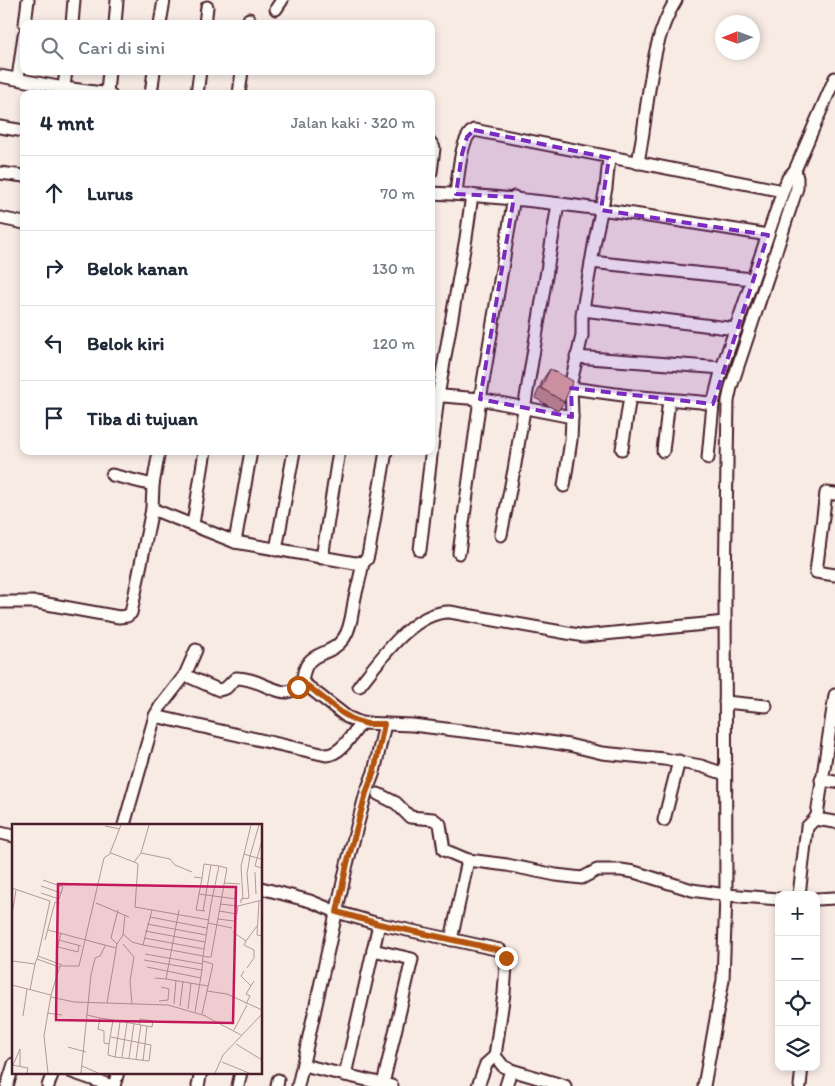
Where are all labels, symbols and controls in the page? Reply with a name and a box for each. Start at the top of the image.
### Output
north arrow [715,15,760,60]
search box [20,20,435,75]
icon: search [38,34,66,62]
text: Cari di sini [78,36,165,59]
text: 4 mnt [40,110,94,135]
text: Jalan kaki · 320 m [291,113,415,132]
icon: ahead [40,179,68,207]
text: Lurus [87,182,133,205]
text: 70 m [380,184,415,203]
icon: right [40,254,68,282]
text: Belok kanan [87,257,188,280]
text: 130 m [372,259,415,278]
icon: left [40,329,68,357]
text: Belok kiri [87,332,164,355]
text: 120 m [372,334,415,353]
icon: arrive [40,404,68,432]
text: Tiba di tujuan [87,407,198,430]
route start [287,676,310,699]
inset map [12,824,262,1074]
map controls [775,891,820,1071]
button: + [775,891,820,936]
button: − [775,936,820,981]
route end [495,947,518,970]
button: locate [775,981,820,1026]
button: layers [775,1026,820,1071]

